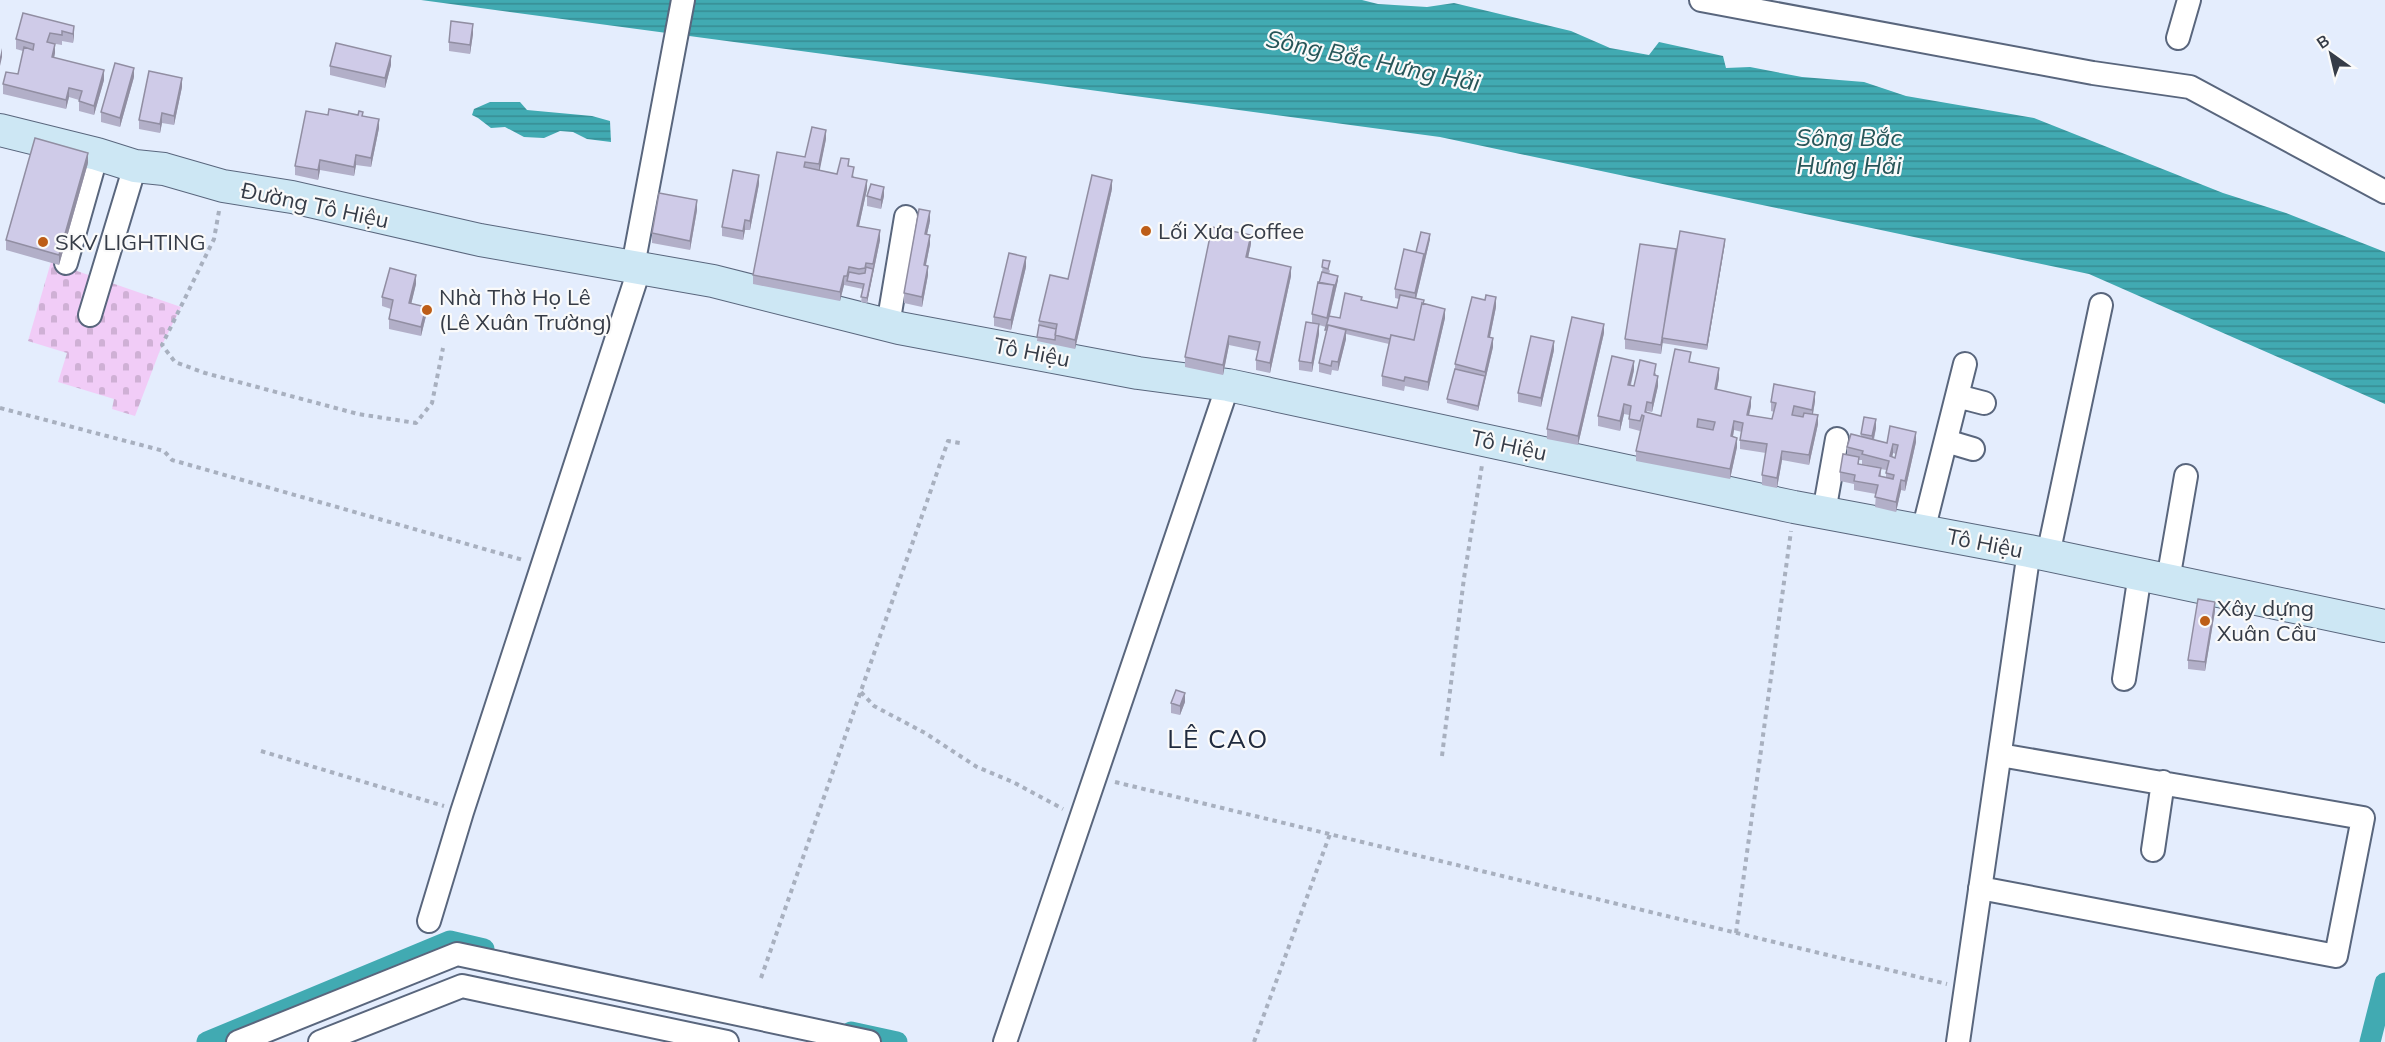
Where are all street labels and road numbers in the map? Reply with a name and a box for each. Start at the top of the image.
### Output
street label: Đường Tô Hiệu [239,176,391,234]
street label: Tô Hiệu [992,331,1072,373]
street label: Tô Hiệu [1469,423,1549,467]
street label: Tô Hiệu [1945,522,2025,564]

